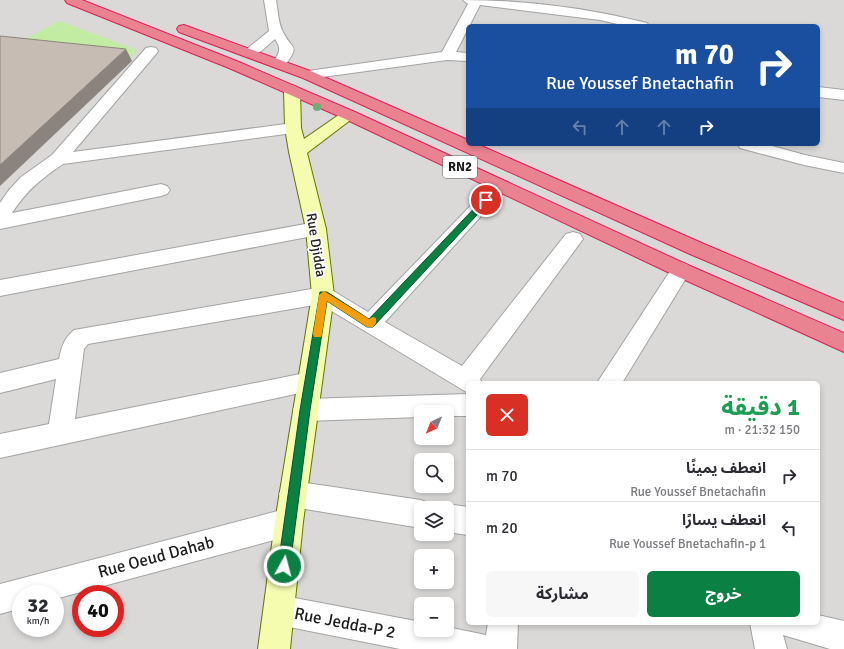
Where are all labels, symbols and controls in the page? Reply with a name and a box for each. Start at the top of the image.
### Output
text: 70 m [675,38,734,72]
icon: right [748,40,800,92]
text: Rue Youssef Bnetachafin [546,72,734,94]
icon: left [569,116,591,138]
icon: ahead [611,116,633,138]
icon: ahead [653,116,675,138]
icon: right [695,116,717,138]
road number: RN2 [443,156,477,178]
pin [469,183,503,217]
icon: arrive [475,189,497,211]
street label: Rue Djidda [303,212,329,278]
text: 1 دقيقة [721,392,800,422]
button: close [486,394,528,436]
north arrow [414,405,454,445]
map controls [414,405,454,637]
text: 150 m · 21:32 [724,422,800,438]
button: search [414,453,454,493]
text: انعطف يمينًا [686,459,766,477]
icon: right [778,465,800,487]
text: 70 m [486,467,517,485]
text: Rue Youssef Bnetachafin [630,484,766,500]
button: layers [414,501,454,541]
text: انعطف يسارًا [682,511,766,529]
icon: left [778,517,800,539]
text: 20 m [486,519,517,537]
street label: Rue Oeud Dahab [96,531,216,583]
text: Rue Youssef Bnetachafin-p 1 [609,536,766,552]
position arrow [263,545,305,587]
button: + [414,549,454,589]
button: مشاركة [486,571,639,617]
button: خروج [647,571,800,617]
speed limit sign: 40 [72,585,124,637]
text: 32 [27,593,49,618]
button: − [414,597,454,637]
street label: Rue Jedda-P 2 [293,603,397,643]
text: km/h [27,615,49,627]

